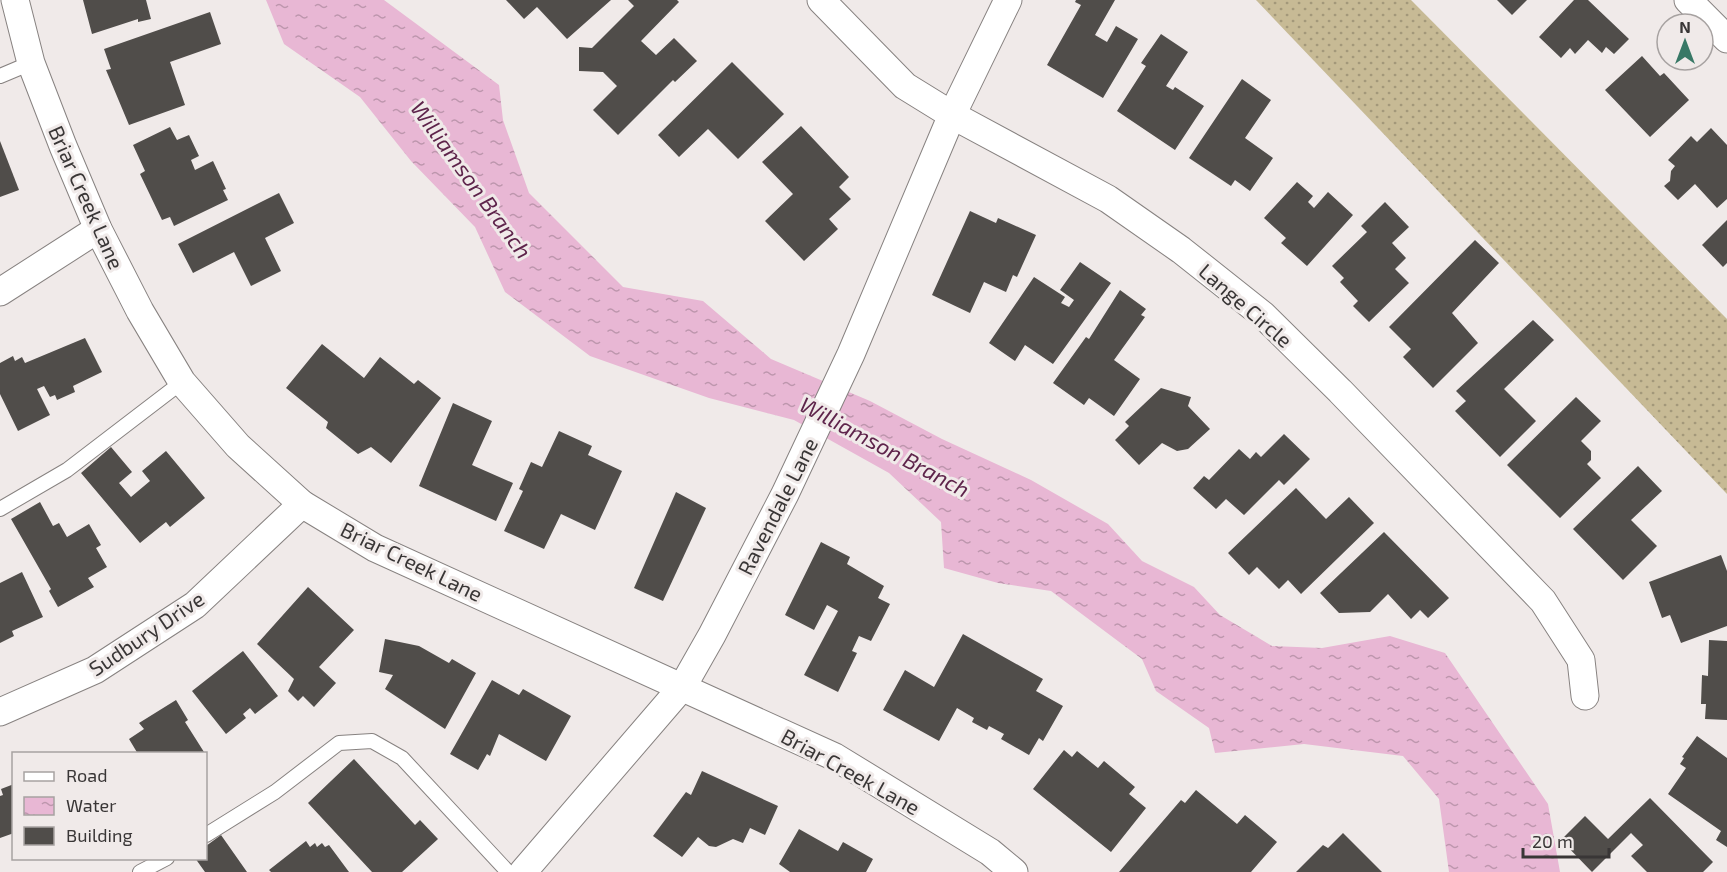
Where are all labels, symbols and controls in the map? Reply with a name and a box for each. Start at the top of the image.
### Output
north arrow [1655,12,1715,72]
text: N [1679,17,1691,36]
water label: Williamson Branch [406,95,538,263]
street label: Briar Creek Lane [44,121,130,273]
street label: Lange Circle [1194,258,1298,352]
water label: Williamson Branch [796,390,974,502]
street label: Ravendale Lane [732,433,822,579]
street label: Briar Creek Lane [337,516,487,606]
street label: Sudbury Drive [84,585,208,681]
street label: Briar Creek Lane [777,723,925,819]
legend [12,752,207,860]
text: Road [66,764,107,786]
text: Water [66,794,116,816]
scale bar [1523,821,1608,859]
text: Building [66,824,133,846]
text: 20 m [1532,830,1573,852]

